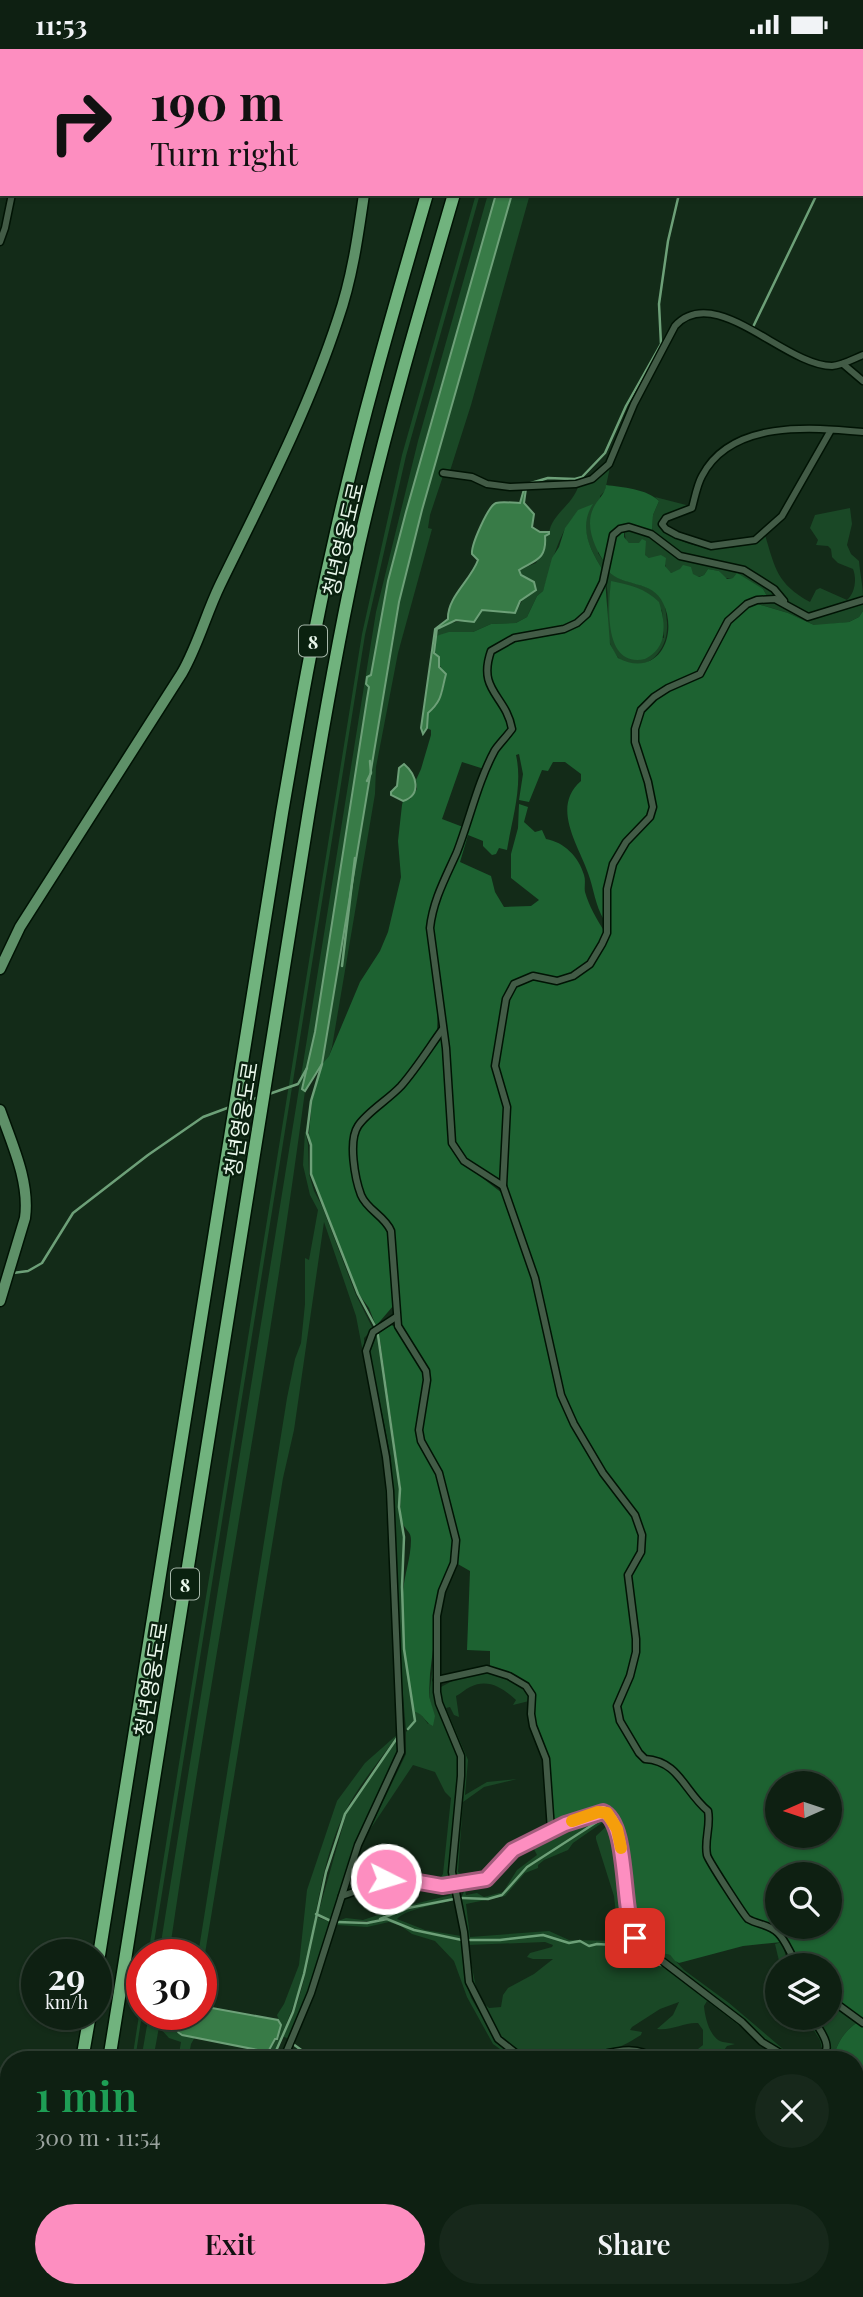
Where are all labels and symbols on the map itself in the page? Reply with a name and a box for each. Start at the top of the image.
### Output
street label: 청년영웅도로 [315,479,369,599]
road number: 8 [299,625,327,657]
street label: 청년영웅도로 [217,1060,263,1178]
road number: 8 [171,1569,199,1599]
street label: 청년영웅도로 [127,1620,173,1738]
north arrow [765,1771,842,1848]
position arrow [349,1842,423,1916]
pin [605,1908,665,1968]
speed limit sign: 30 [126,1939,217,2030]

